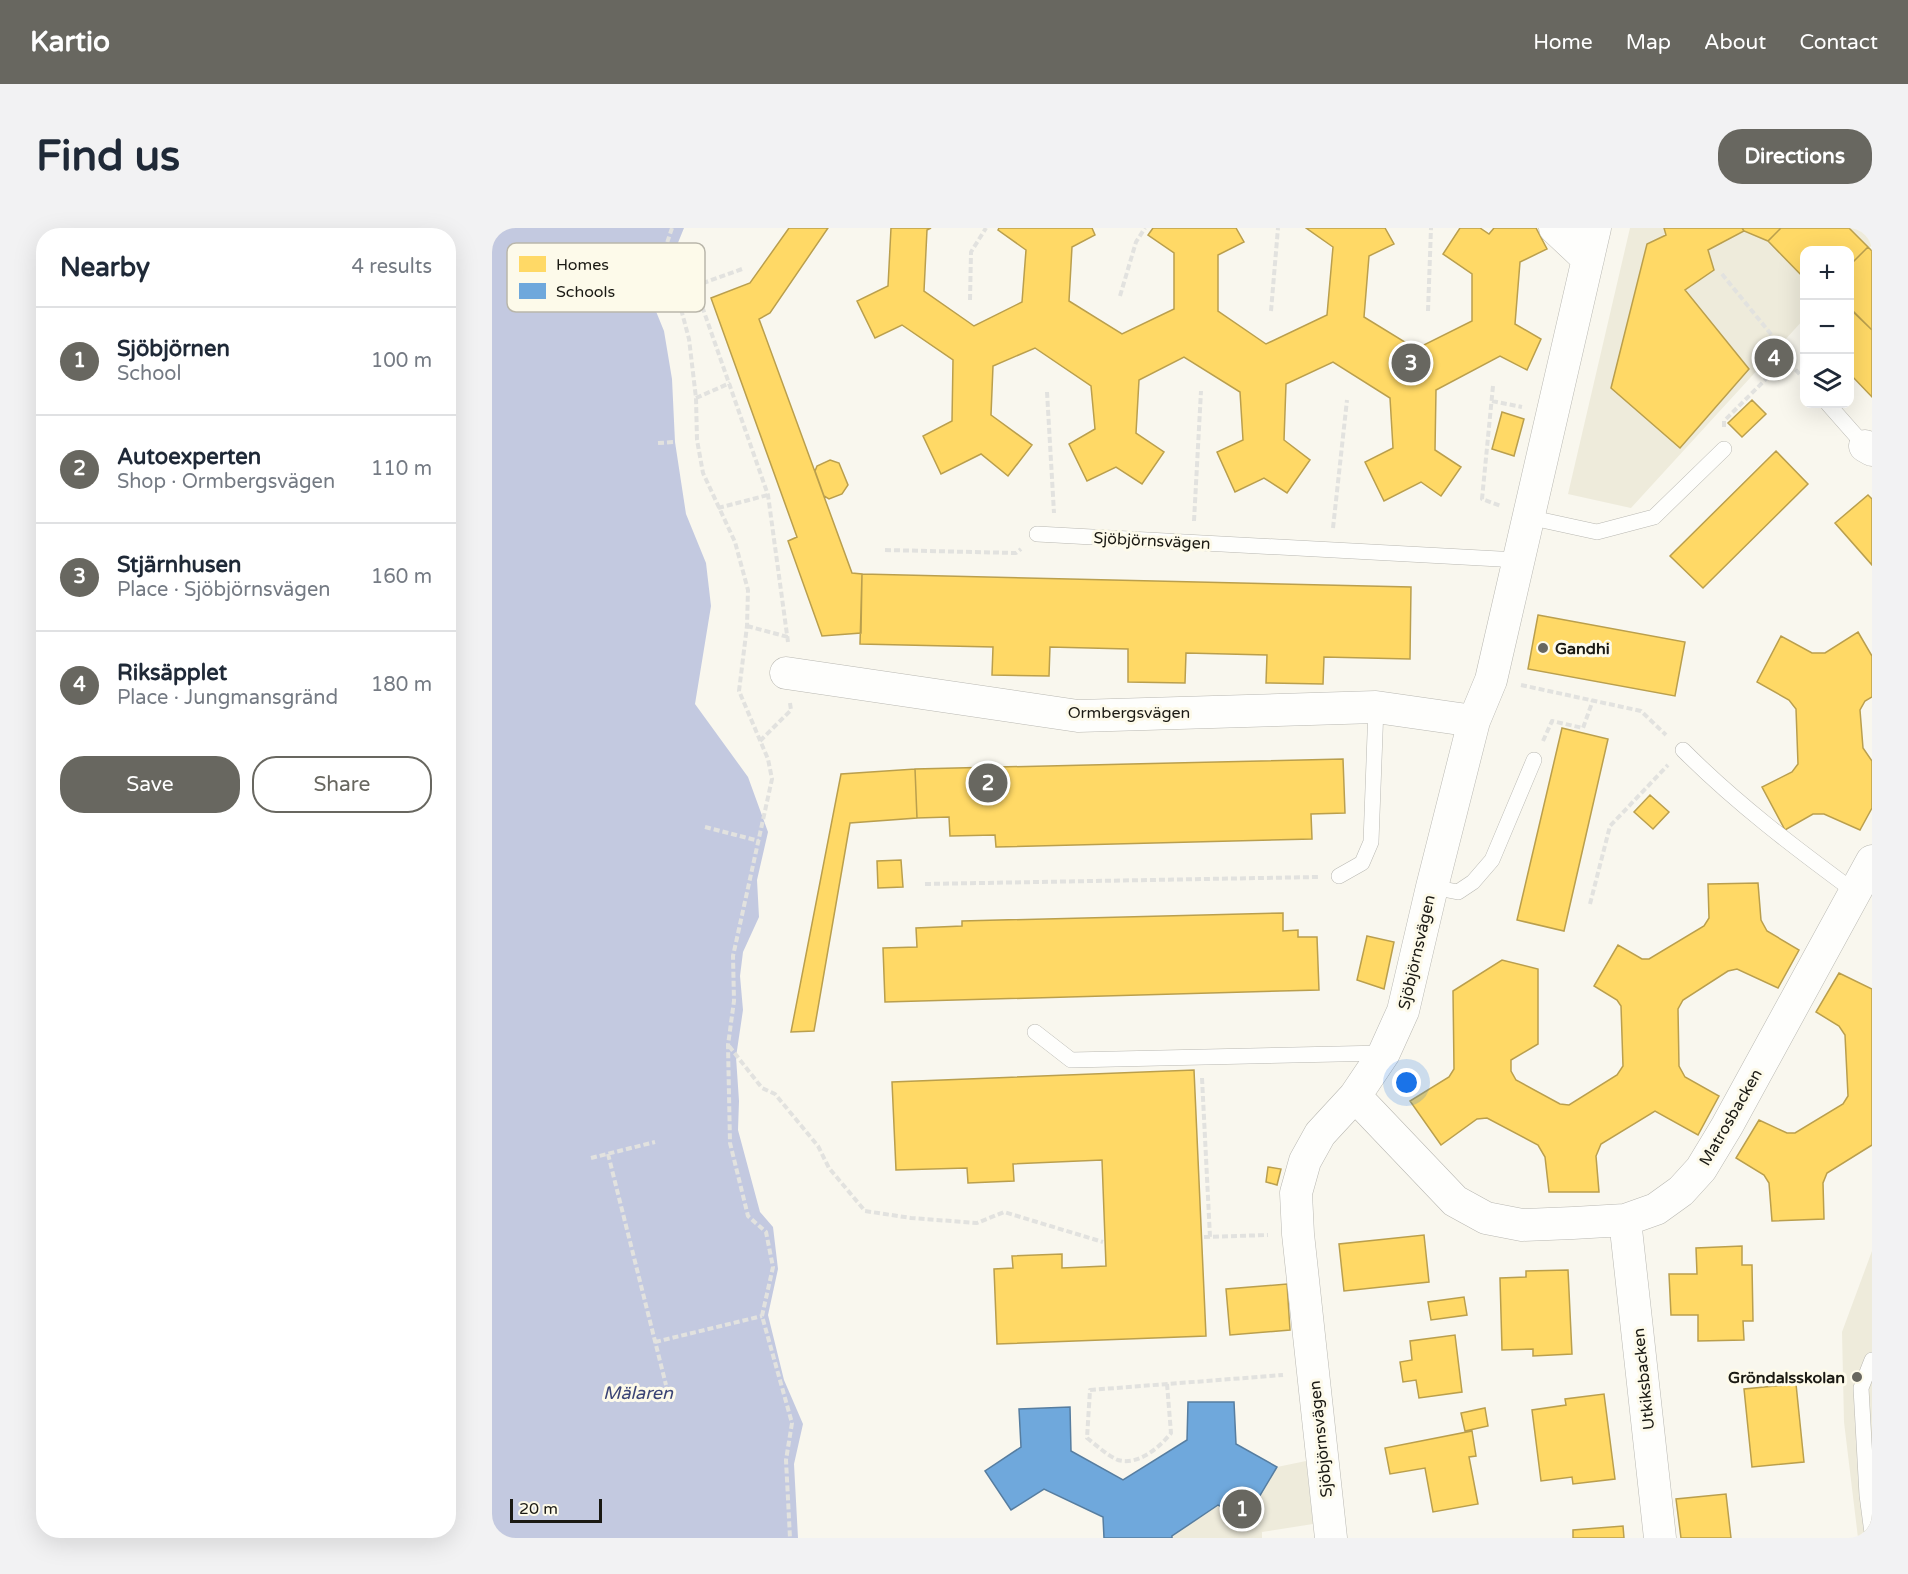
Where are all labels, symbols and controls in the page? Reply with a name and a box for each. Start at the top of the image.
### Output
text: Kartio [30,25,110,59]
text: Home [1533,30,1593,55]
text: Map [1626,30,1671,55]
text: About [1704,30,1766,55]
text: Contact [1799,30,1878,55]
button: Directions [1718,129,1872,184]
text: Find us [36,131,180,182]
legend [507,243,705,312]
map controls [1800,246,1854,408]
button: + [1800,246,1854,300]
text: Nearby [60,252,150,283]
text: 4 results [352,255,432,279]
text: Homes [556,255,609,275]
text: Schools [556,282,615,302]
button: − [1800,300,1854,354]
text: Sjöbjörnen [117,336,230,362]
pin: 4 [1754,336,1794,380]
pin: 3 [1392,340,1430,386]
text: 1 [73,349,86,373]
text: 100 m [371,349,432,373]
button: layers [1800,354,1854,408]
text: School [117,362,181,386]
text: Autoexperten [117,444,261,470]
text: 2 [73,457,86,481]
text: 110 m [371,457,432,481]
text: Shop · Ormbergsvägen [117,470,335,494]
street label: Sjöbjörnsvägen [1093,528,1211,554]
text: Stjärnhusen [117,552,241,578]
text: 3 [73,565,86,589]
text: 160 m [371,565,432,589]
text: Place · Sjöbjörnsvägen [117,578,330,602]
place label: Gandhi [1555,639,1610,659]
marker: Gandhi [1536,641,1550,655]
text: Riksäpplet [117,660,227,686]
text: 4 [73,673,86,697]
text: 180 m [371,673,432,697]
text: Place · Jungmansgränd [117,686,338,710]
street label: Ormbergsvägen [1068,703,1190,723]
button: Save [60,756,240,813]
button: Share [252,756,432,813]
pin: 2 [968,760,1008,806]
street label: Sjöbjörnsvägen [1394,893,1440,1012]
street label: Matrosbacken [1695,1065,1767,1170]
your location [1392,1068,1421,1097]
street label: Utkiksbacken [1629,1327,1659,1431]
place label: Gröndalsskolan [1728,1368,1845,1388]
marker: Gröndalsskolan [1850,1370,1864,1384]
street label: Sjöbjörnsvägen [1305,1380,1337,1498]
water label: Mälaren [603,1382,674,1404]
pin: 1 [1222,1486,1262,1532]
scale bar [510,1496,602,1524]
text: 20 m [519,1499,558,1519]

